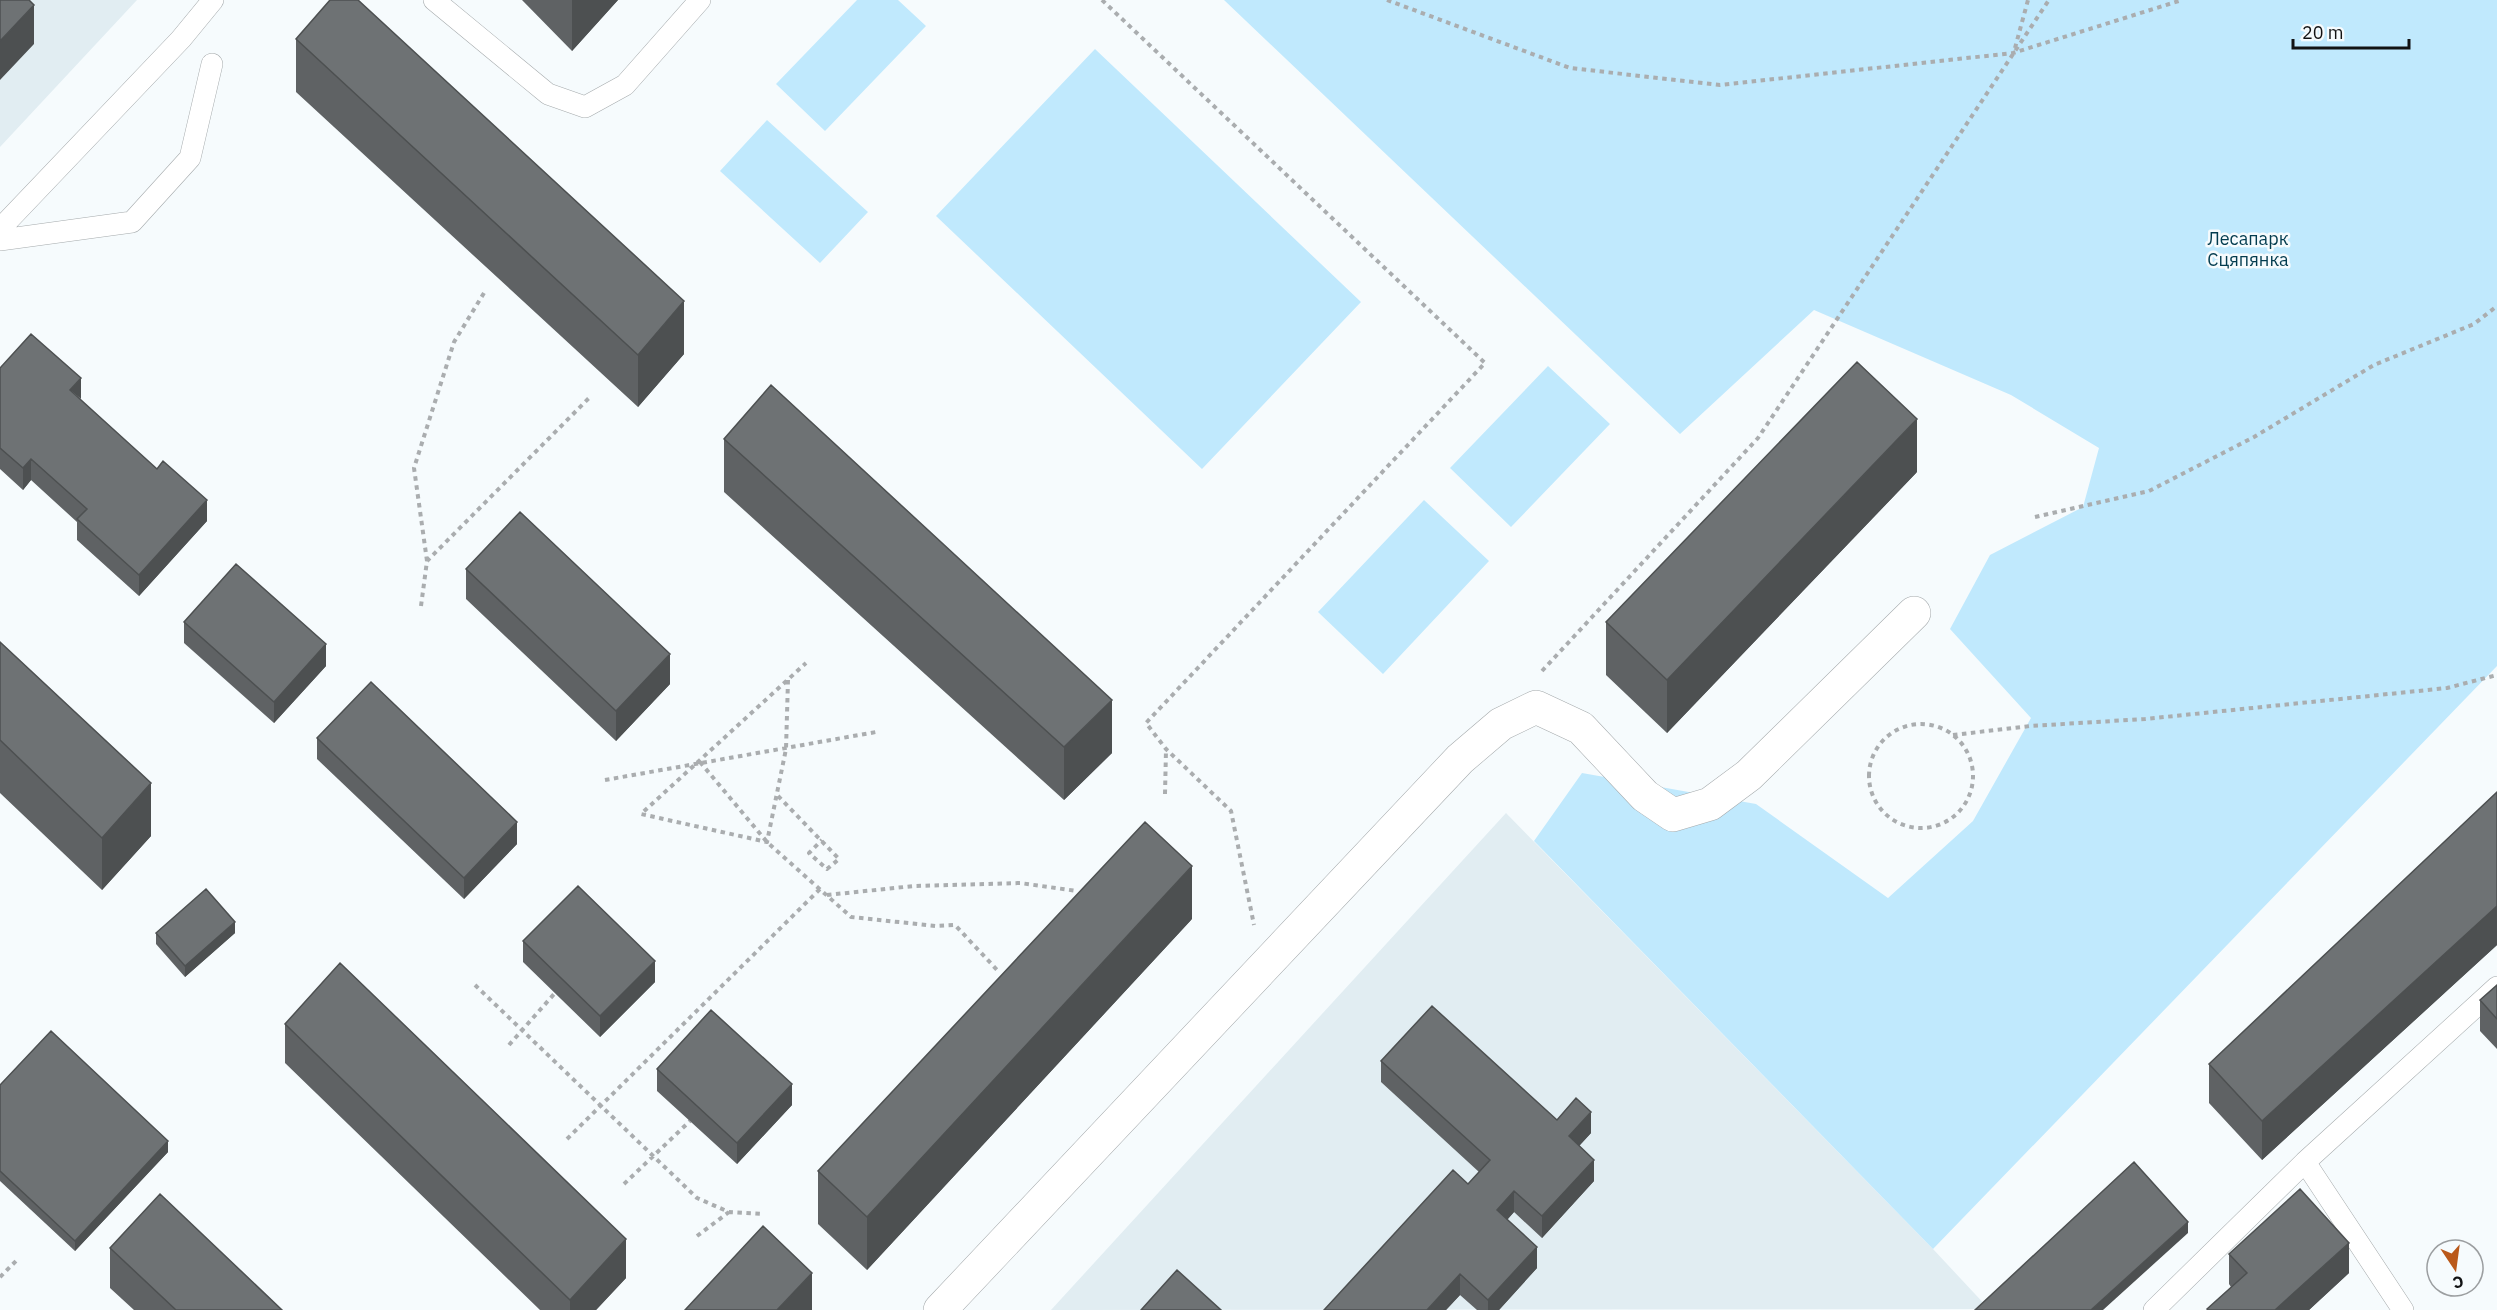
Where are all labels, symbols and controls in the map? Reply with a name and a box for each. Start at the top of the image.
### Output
scale bar [2293,12,2408,50]
text: 20 m [2302,21,2344,44]
park label: Лесапарк Сцяпянка [2207,227,2289,271]
north arrow [2425,1238,2485,1298]
text: С [2451,1272,2466,1294]

